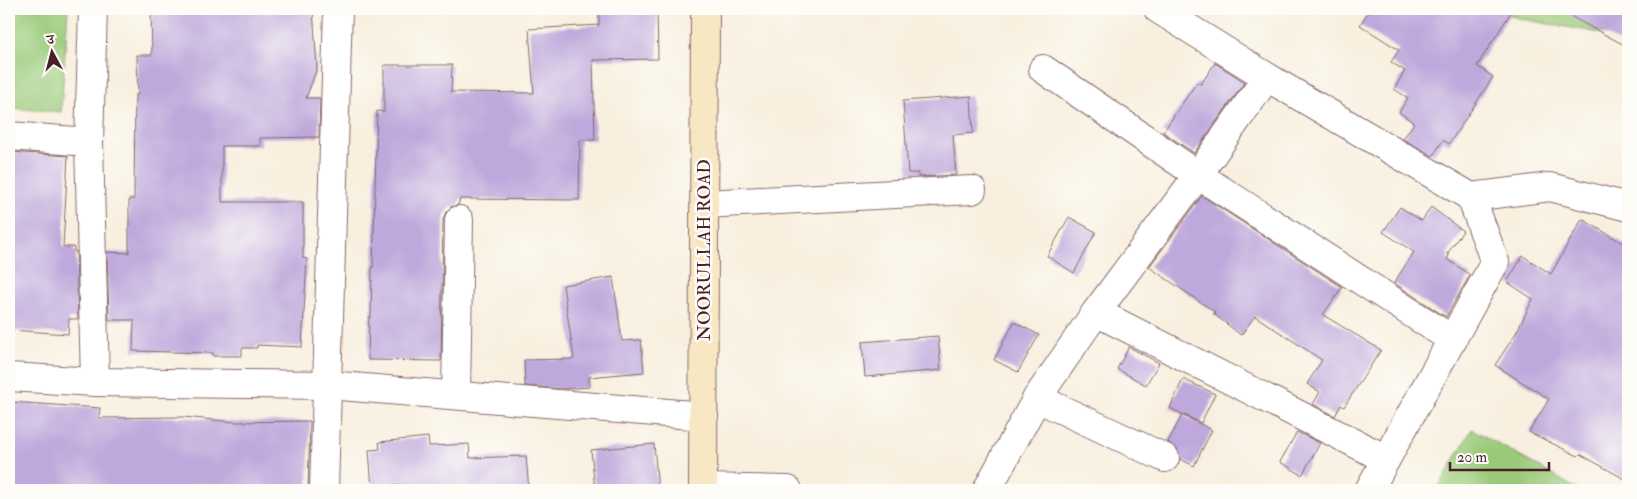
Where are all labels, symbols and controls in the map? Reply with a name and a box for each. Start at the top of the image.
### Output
north arrow [28,28,78,78]
text: उ [45,31,56,49]
street label: NOORULLAH ROAD [693,159,716,341]
scale bar [1450,439,1548,471]
text: 20 m [1457,448,1487,467]

